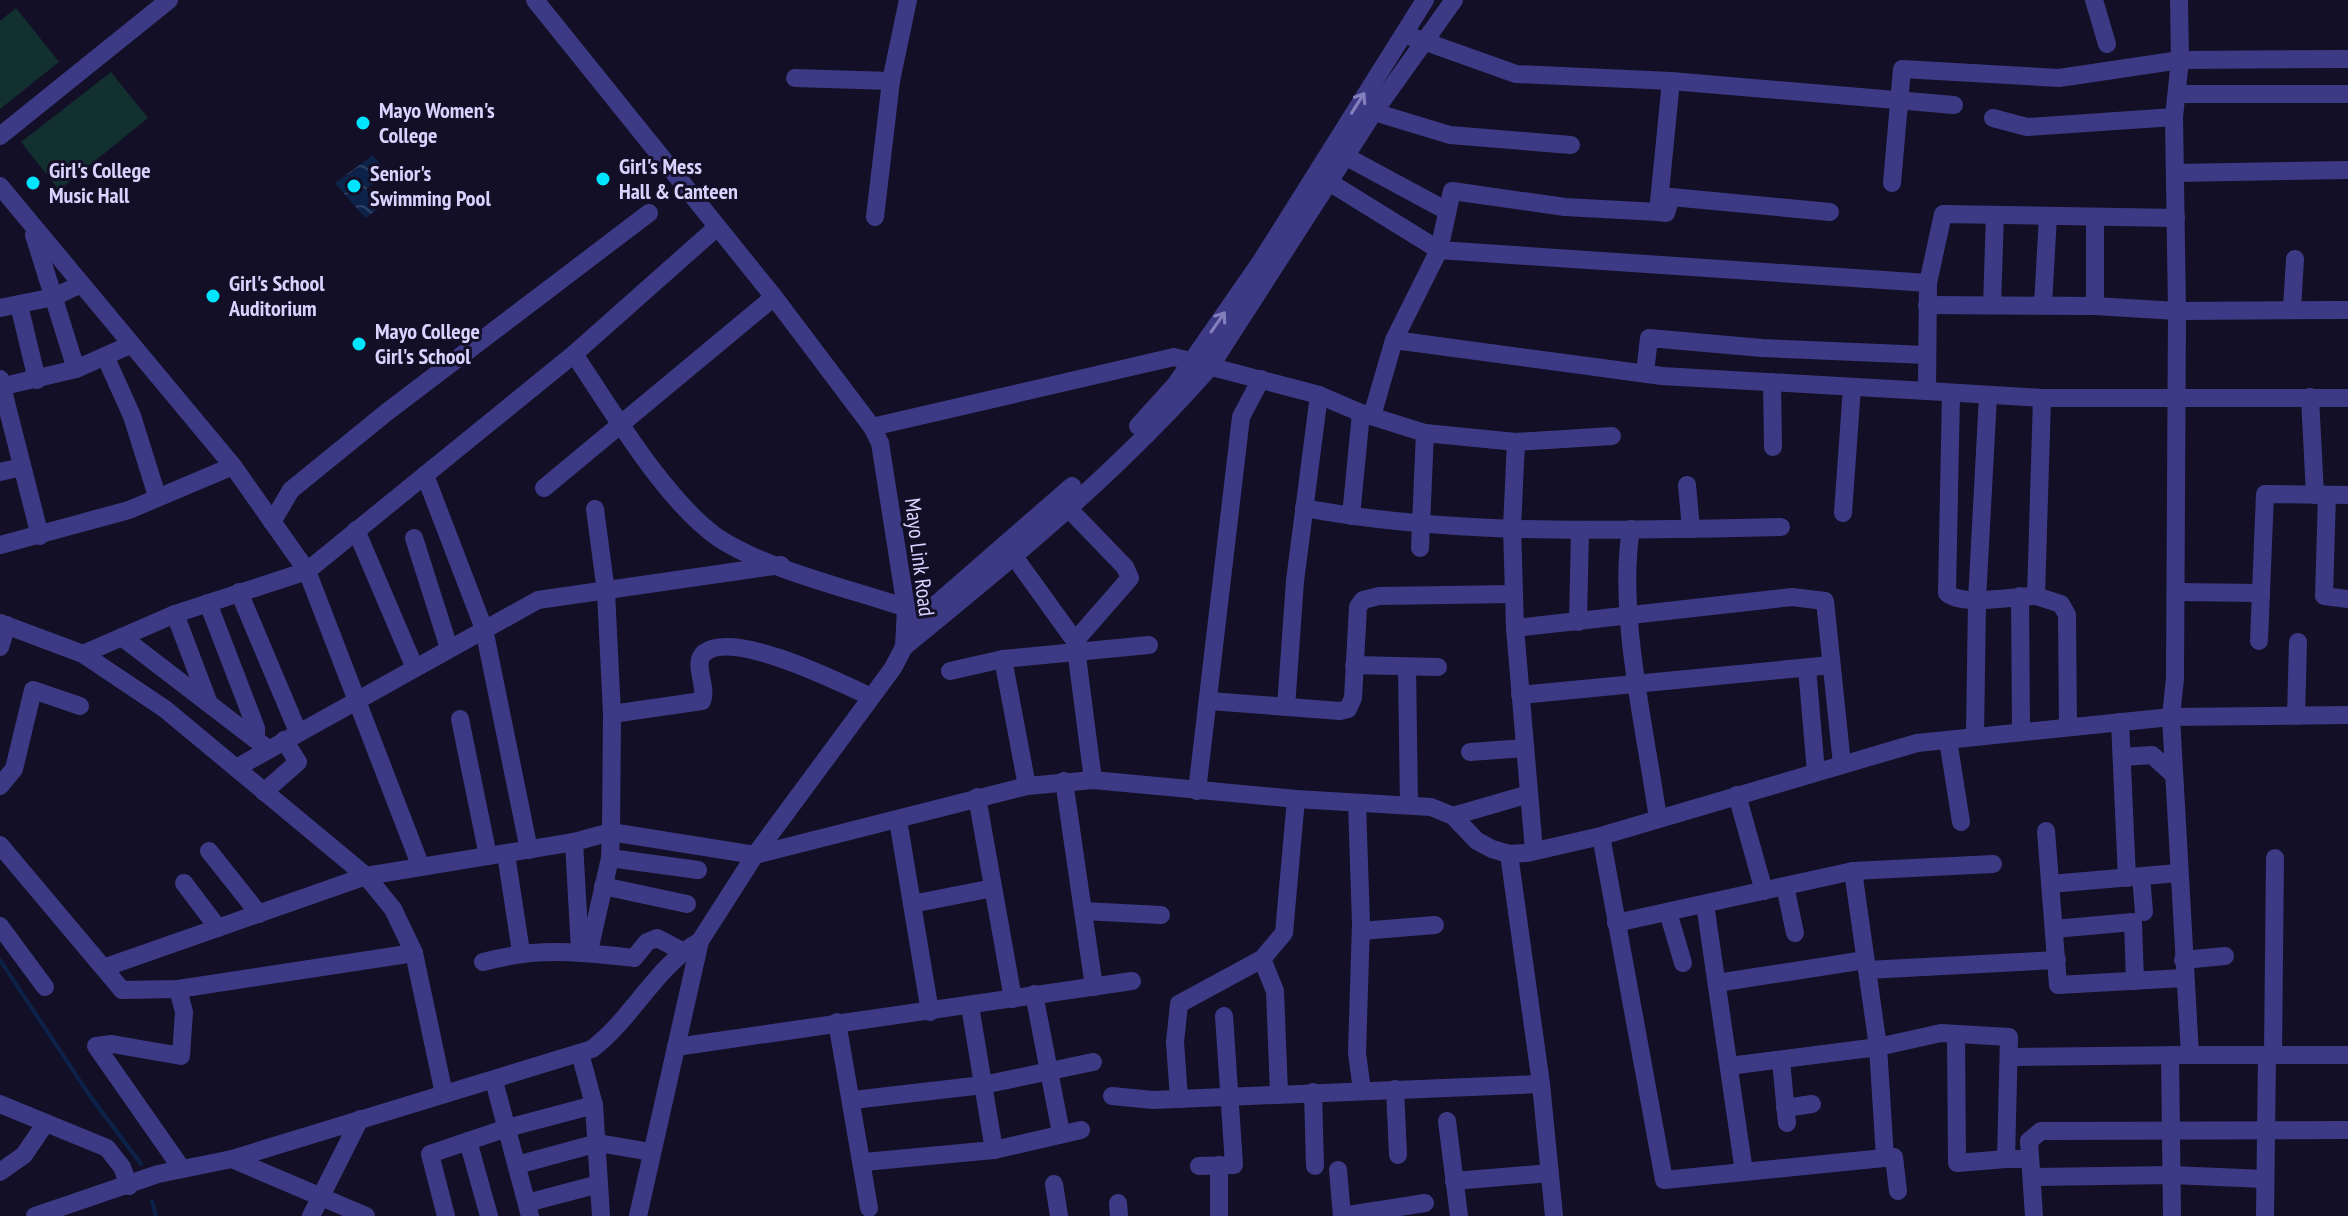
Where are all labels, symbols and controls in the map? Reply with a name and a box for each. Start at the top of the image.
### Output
one-way arrow [1350,92,1366,115]
place label: Mayo Women's College [379,96,495,149]
marker: Mayo Women's College [354,114,372,132]
place label: Girl's Mess Hall & Canteen [619,152,738,205]
place label: Girl's College Music Hall [49,156,151,209]
place label: Senior's Swimming Pool [370,159,491,212]
marker: Girl's Mess Hall & Canteen [594,170,612,188]
marker: Girl's College Music Hall [24,174,42,192]
marker: Senior's Swimming Pool [345,177,363,195]
place label: Girl's School Auditorium [228,269,325,322]
marker: Girl's School Auditorium [204,287,222,305]
one-way arrow [1210,312,1226,334]
place label: Mayo College Girl's School [375,317,480,370]
marker: Mayo College Girl's School [350,335,368,353]
street label: Mayo Link Road [899,496,941,618]

